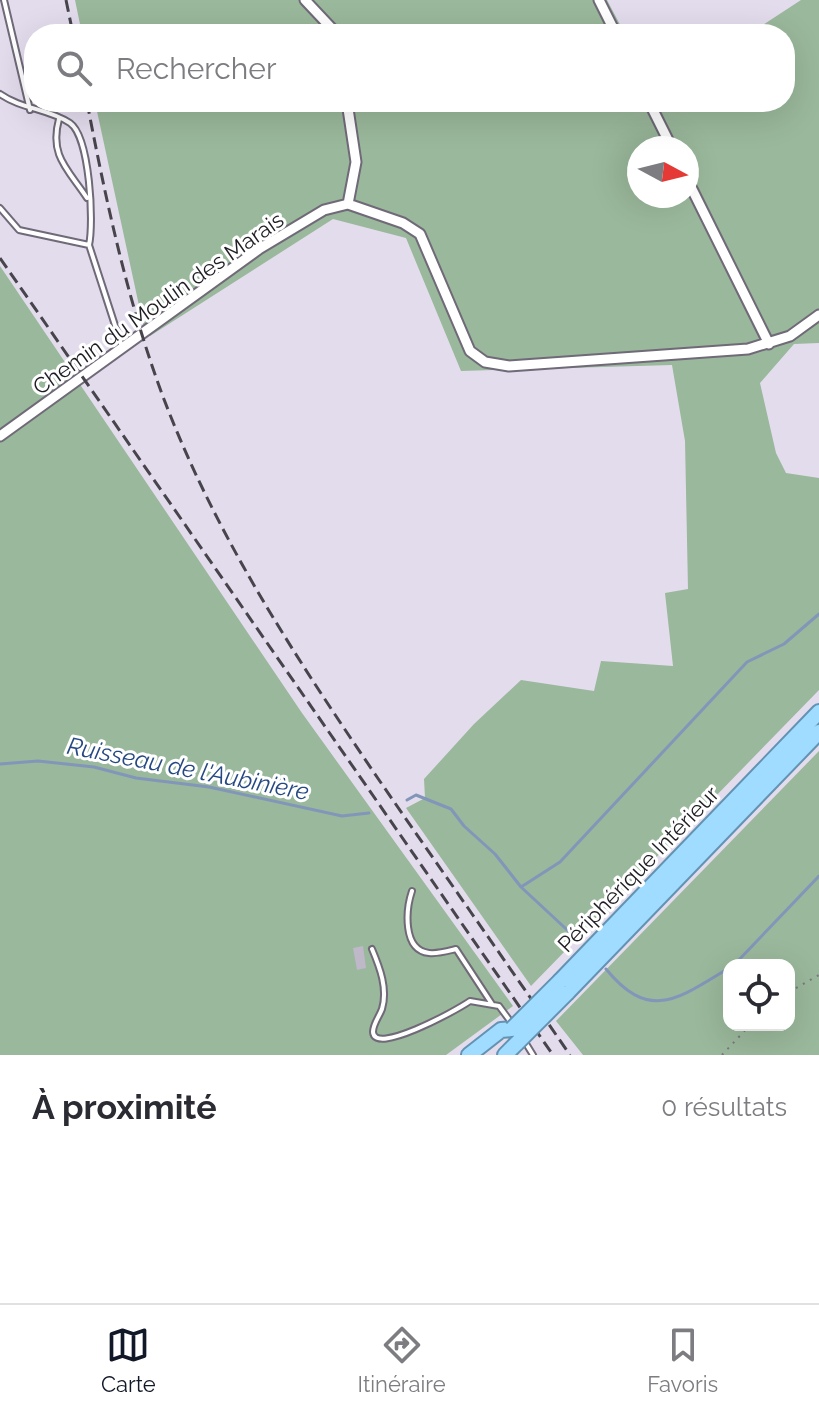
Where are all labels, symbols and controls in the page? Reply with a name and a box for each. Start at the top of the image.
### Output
search box [24,24,795,112]
icon: search [52,46,96,90]
text: Rechercher [116,51,276,86]
north arrow [627,136,699,208]
street label: Chemin du Moulin des Marais [28,206,288,400]
water label: Ruisseau de l'Aubinière [65,731,312,806]
street label: Périphérique Intérieur [552,781,724,957]
map controls [723,959,795,1031]
button: locate [723,959,795,1031]
text: À proximité [32,1087,217,1127]
text: 0 résultats [661,1092,787,1122]
tab: Carte [101,1323,156,1397]
tab: Itinéraire [358,1323,446,1397]
tab: Favoris [647,1323,718,1397]

